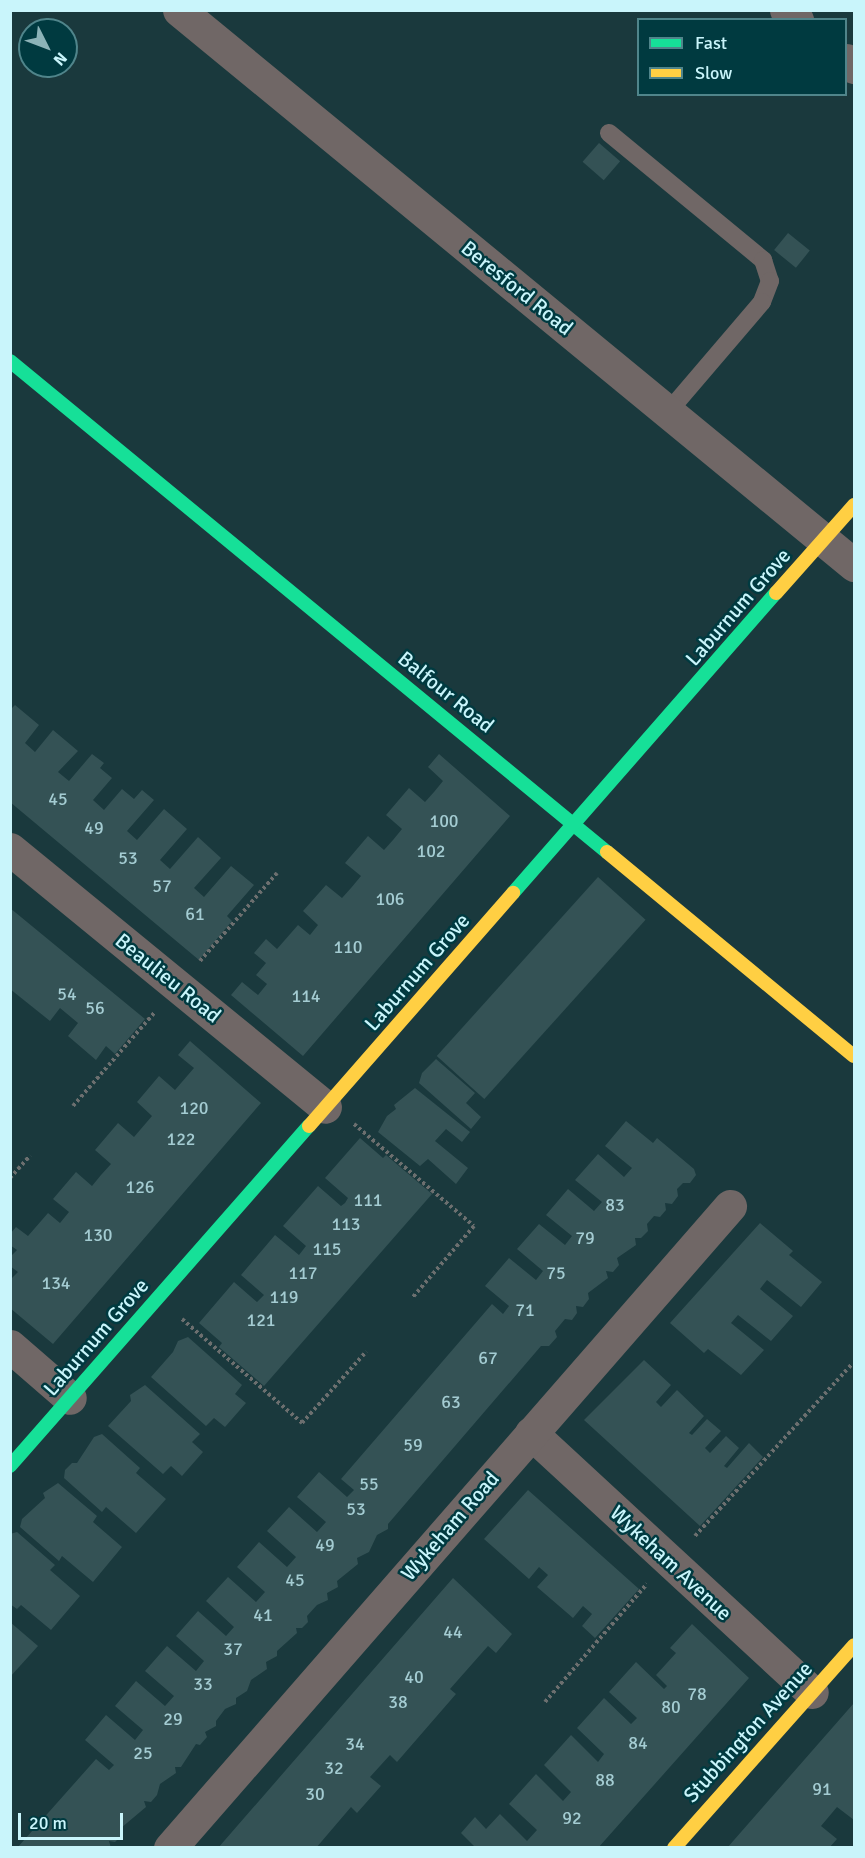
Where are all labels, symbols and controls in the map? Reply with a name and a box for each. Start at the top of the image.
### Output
north arrow [18,18,78,78]
legend [637,18,847,96]
text: Fast [695,32,727,54]
text: N [49,48,71,70]
text: Slow [695,62,732,84]
street label: Beresford Road [456,235,578,341]
street label: Laburnum Grove [680,543,796,671]
street label: Balfour Road [393,646,499,738]
house number: 45 [48,788,68,810]
house number: 100 [429,810,459,832]
house number: 49 [84,817,104,839]
house number: 102 [416,840,446,862]
house number: 53 [118,847,138,869]
house number: 57 [152,875,172,897]
house number: 106 [375,888,405,910]
house number: 61 [185,903,205,925]
street label: Laburnum Grove [359,908,475,1036]
street label: Beaulieu Road [110,928,226,1028]
house number: 110 [333,936,363,958]
house number: 54 [57,983,77,1005]
house number: 114 [291,985,321,1007]
house number: 56 [85,997,105,1019]
house number: 120 [179,1097,209,1119]
house number: 122 [166,1128,196,1150]
house number: 126 [125,1176,155,1198]
house number: 111 [353,1189,383,1211]
house number: 83 [605,1194,625,1216]
house number: 113 [331,1213,361,1235]
house number: 130 [83,1224,113,1246]
house number: 79 [575,1227,595,1249]
house number: 115 [312,1238,342,1260]
house number: 117 [288,1262,318,1284]
house number: 75 [546,1262,566,1284]
house number: 134 [41,1272,71,1294]
street label: Laburnum Grove [38,1273,154,1401]
house number: 119 [269,1286,299,1308]
house number: 71 [515,1299,535,1321]
house number: 121 [246,1309,276,1331]
house number: 67 [478,1347,498,1369]
house number: 63 [441,1391,461,1413]
house number: 59 [403,1434,423,1456]
street label: Wykeham Road [396,1466,504,1586]
house number: 55 [359,1473,379,1495]
house number: 53 [346,1498,366,1520]
street label: Wykeham Avenue [605,1500,737,1626]
house number: 49 [315,1534,335,1556]
house number: 45 [285,1569,305,1591]
house number: 41 [253,1604,273,1626]
house number: 44 [443,1621,463,1643]
house number: 37 [223,1638,243,1660]
street label: Stubbington Avenue [678,1656,818,1808]
house number: 40 [404,1666,424,1688]
house number: 33 [193,1673,213,1695]
house number: 78 [687,1683,707,1705]
house number: 38 [388,1691,408,1713]
house number: 80 [661,1696,681,1718]
house number: 29 [163,1708,183,1730]
house number: 84 [628,1732,648,1754]
house number: 34 [345,1733,365,1755]
house number: 25 [133,1742,153,1764]
house number: 32 [324,1757,344,1779]
house number: 88 [595,1769,615,1791]
house number: 91 [812,1778,832,1800]
house number: 30 [305,1783,325,1805]
scale bar [21,1801,126,1839]
house number: 92 [562,1807,582,1829]
text: 20 m [29,1812,67,1834]

